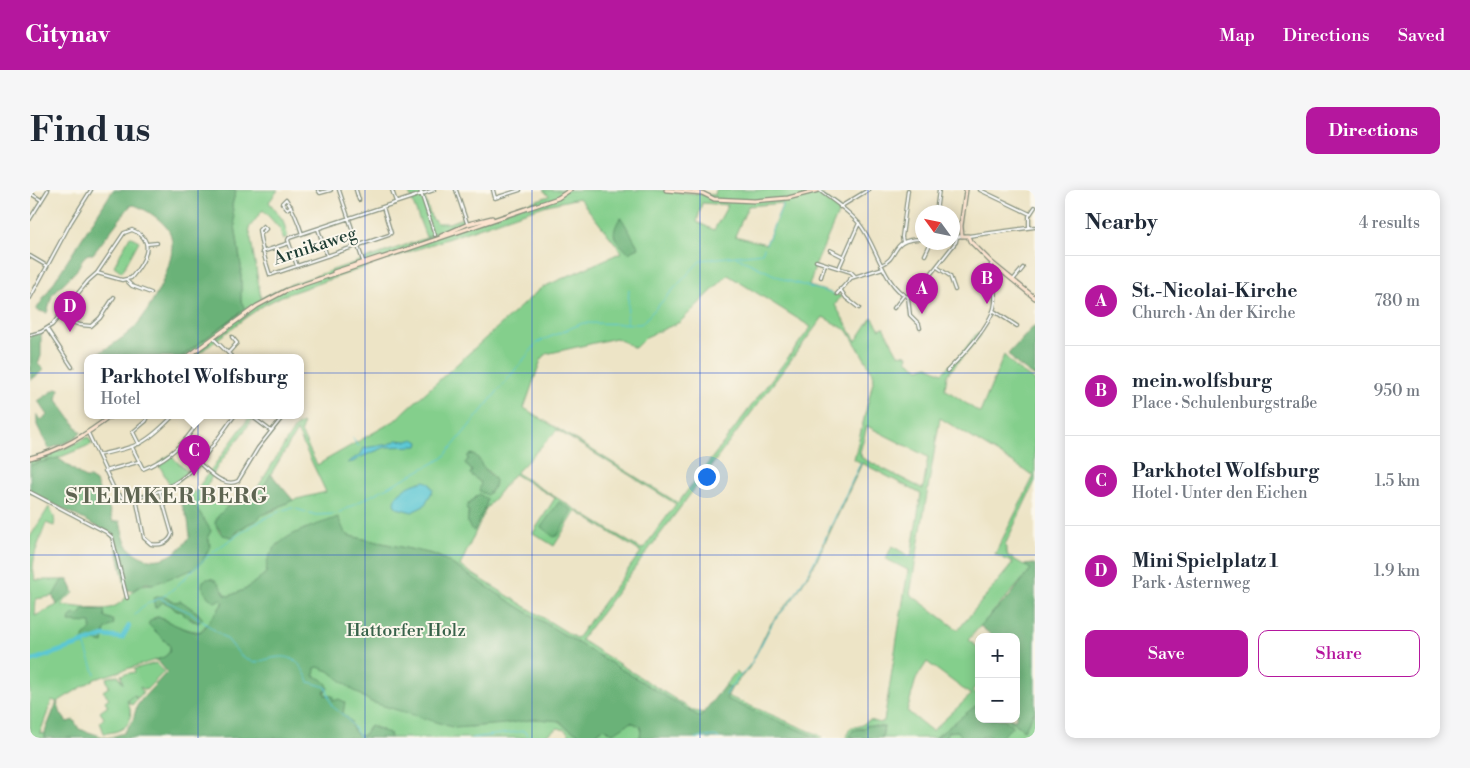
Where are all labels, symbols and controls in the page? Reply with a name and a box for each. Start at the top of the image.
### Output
text: Citynav [25,20,110,50]
text: Map [1219,24,1255,47]
text: Directions [1283,24,1370,47]
text: Saved [1398,24,1445,47]
button: Directions [1306,107,1440,154]
text: Find us [30,109,150,152]
north arrow [915,205,960,250]
text: Nearby [1085,210,1158,236]
text: 4 results [1359,213,1420,233]
street label: Arnikaweg [269,221,360,271]
pin: B [971,263,1003,304]
pin: A [906,273,938,314]
text: St.-Nicolai-Kirche [1132,279,1297,303]
pin: D [54,291,86,332]
text: A [1095,291,1107,311]
text: 780 m [1375,291,1420,311]
text: Church · An der Kirche [1132,303,1296,323]
popup [84,354,304,419]
text: Parkhotel Wolfsburg [100,365,288,389]
text: mein.wolfsburg [1132,369,1272,393]
text: B [1095,381,1107,401]
text: 950 m [1374,381,1420,401]
text: Hotel [100,389,141,409]
text: Place · Schulenburgstraße [1132,393,1317,413]
pin: C [178,435,210,476]
text: Parkhotel Wolfsburg [1132,459,1319,483]
your location [694,464,720,490]
text: C [1095,471,1107,491]
text: 1.5 km [1375,471,1420,491]
district label: STEIMKER BERG [65,483,269,510]
text: Hotel · Unter den Eichen [1132,483,1308,503]
text: Mini Spielplatz 1 [1132,549,1278,573]
text: D [1095,561,1107,581]
text: 1.9 km [1374,561,1420,581]
text: Park · Asternweg [1132,573,1250,593]
park label: Hattorfer Holz [346,619,466,642]
button: Save [1085,630,1248,677]
button: Share [1258,630,1420,677]
map controls [975,633,1020,723]
button: + [975,633,1020,678]
button: − [975,678,1020,723]

